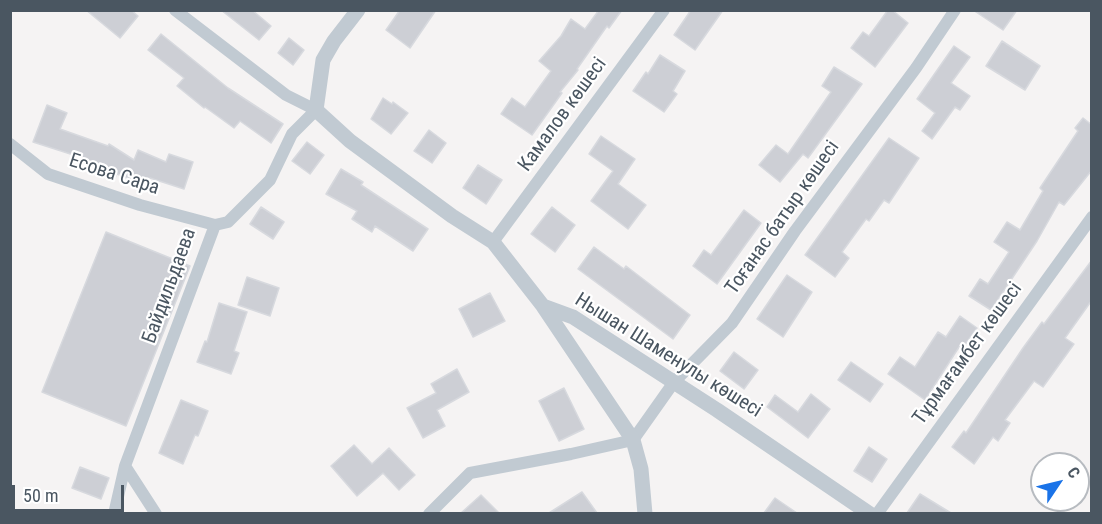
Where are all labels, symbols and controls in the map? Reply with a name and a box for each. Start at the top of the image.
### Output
street label: Камалов көшесі [514,53,612,177]
street label: Тоғанас батыр көшесі [721,136,845,300]
street label: Есова Сара [66,149,162,201]
street label: Байдильдаева [138,225,202,347]
street label: Тұрмағамбет көшесі [908,278,1028,430]
street label: Нышан Шаменулы көшесі [570,289,766,423]
north arrow [1030,452,1090,512]
text: С [1063,463,1084,482]
scale bar [15,473,128,511]
text: 50 m [23,485,58,506]

